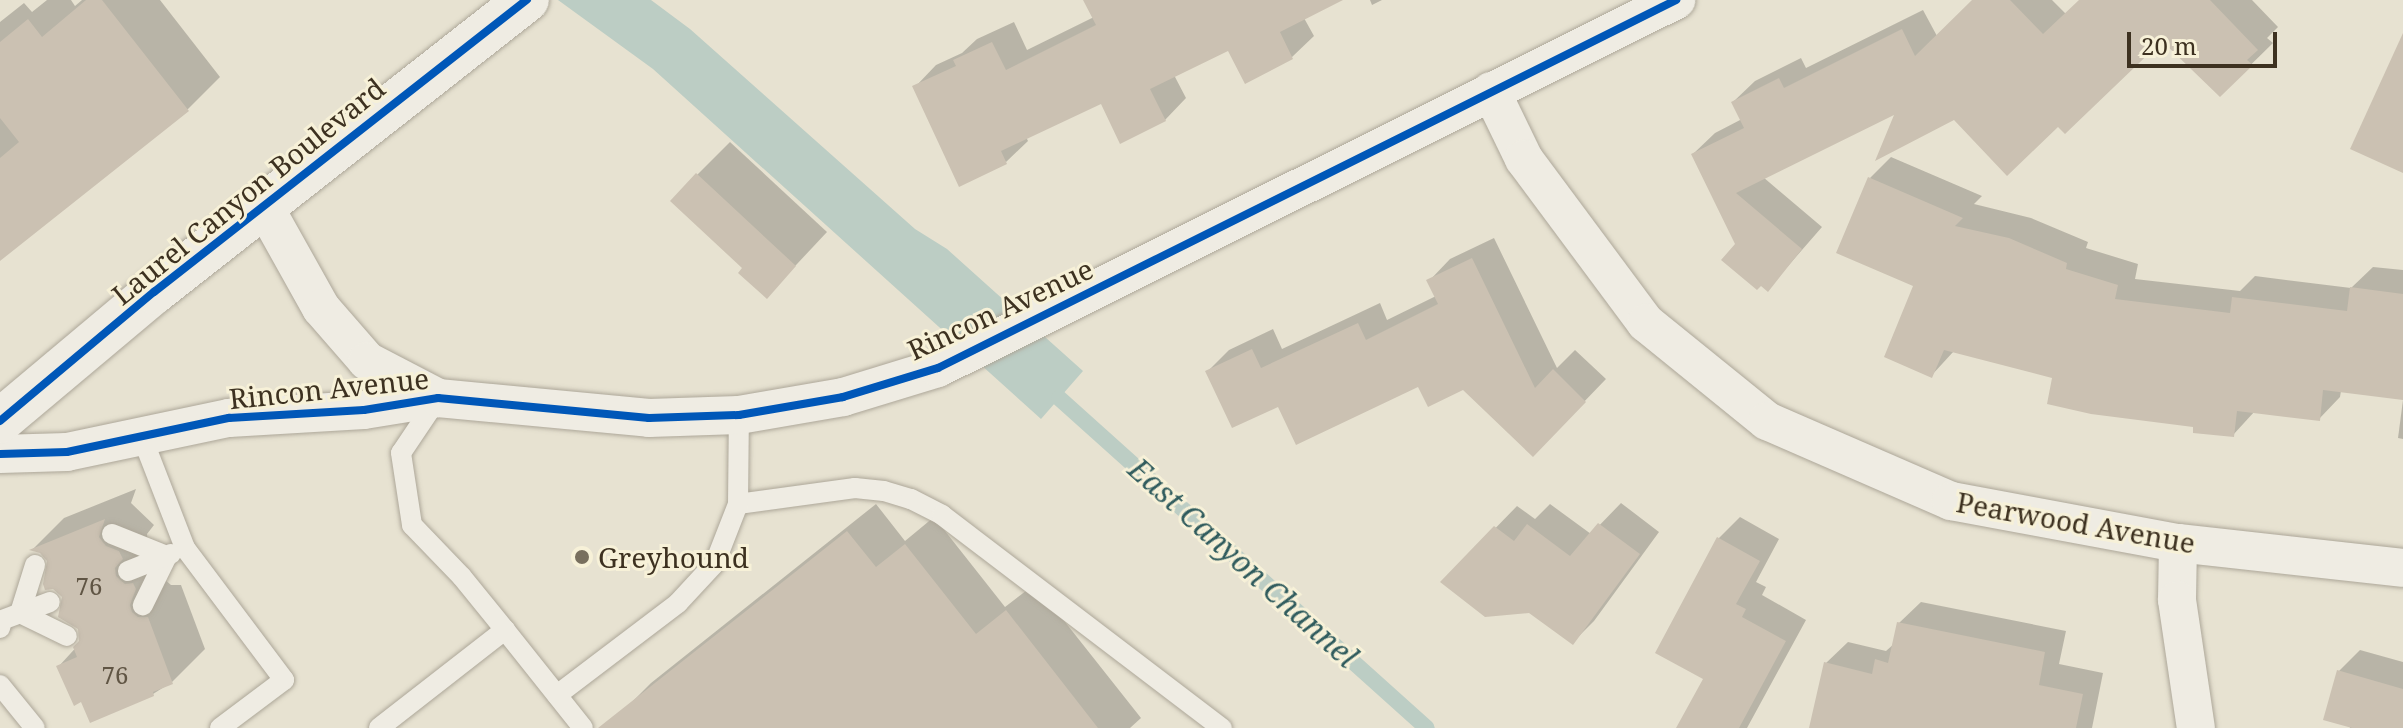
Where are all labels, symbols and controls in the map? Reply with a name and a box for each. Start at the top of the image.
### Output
scale bar [2131,16,2281,66]
text: 20 m [2141,29,2197,62]
street label: Laurel Canyon Boulevard [105,71,391,311]
street label: Rincon Avenue [902,251,1098,367]
street label: Rincon Avenue [227,361,431,415]
water label: East Canyon Channel [1121,451,1365,675]
street label: Pearwood Avenue [1954,484,2198,560]
place label: Greyhound [598,540,749,574]
marker: Greyhound [573,548,591,566]
house number: 76 [76,572,102,600]
house number: 76 [102,661,128,689]

